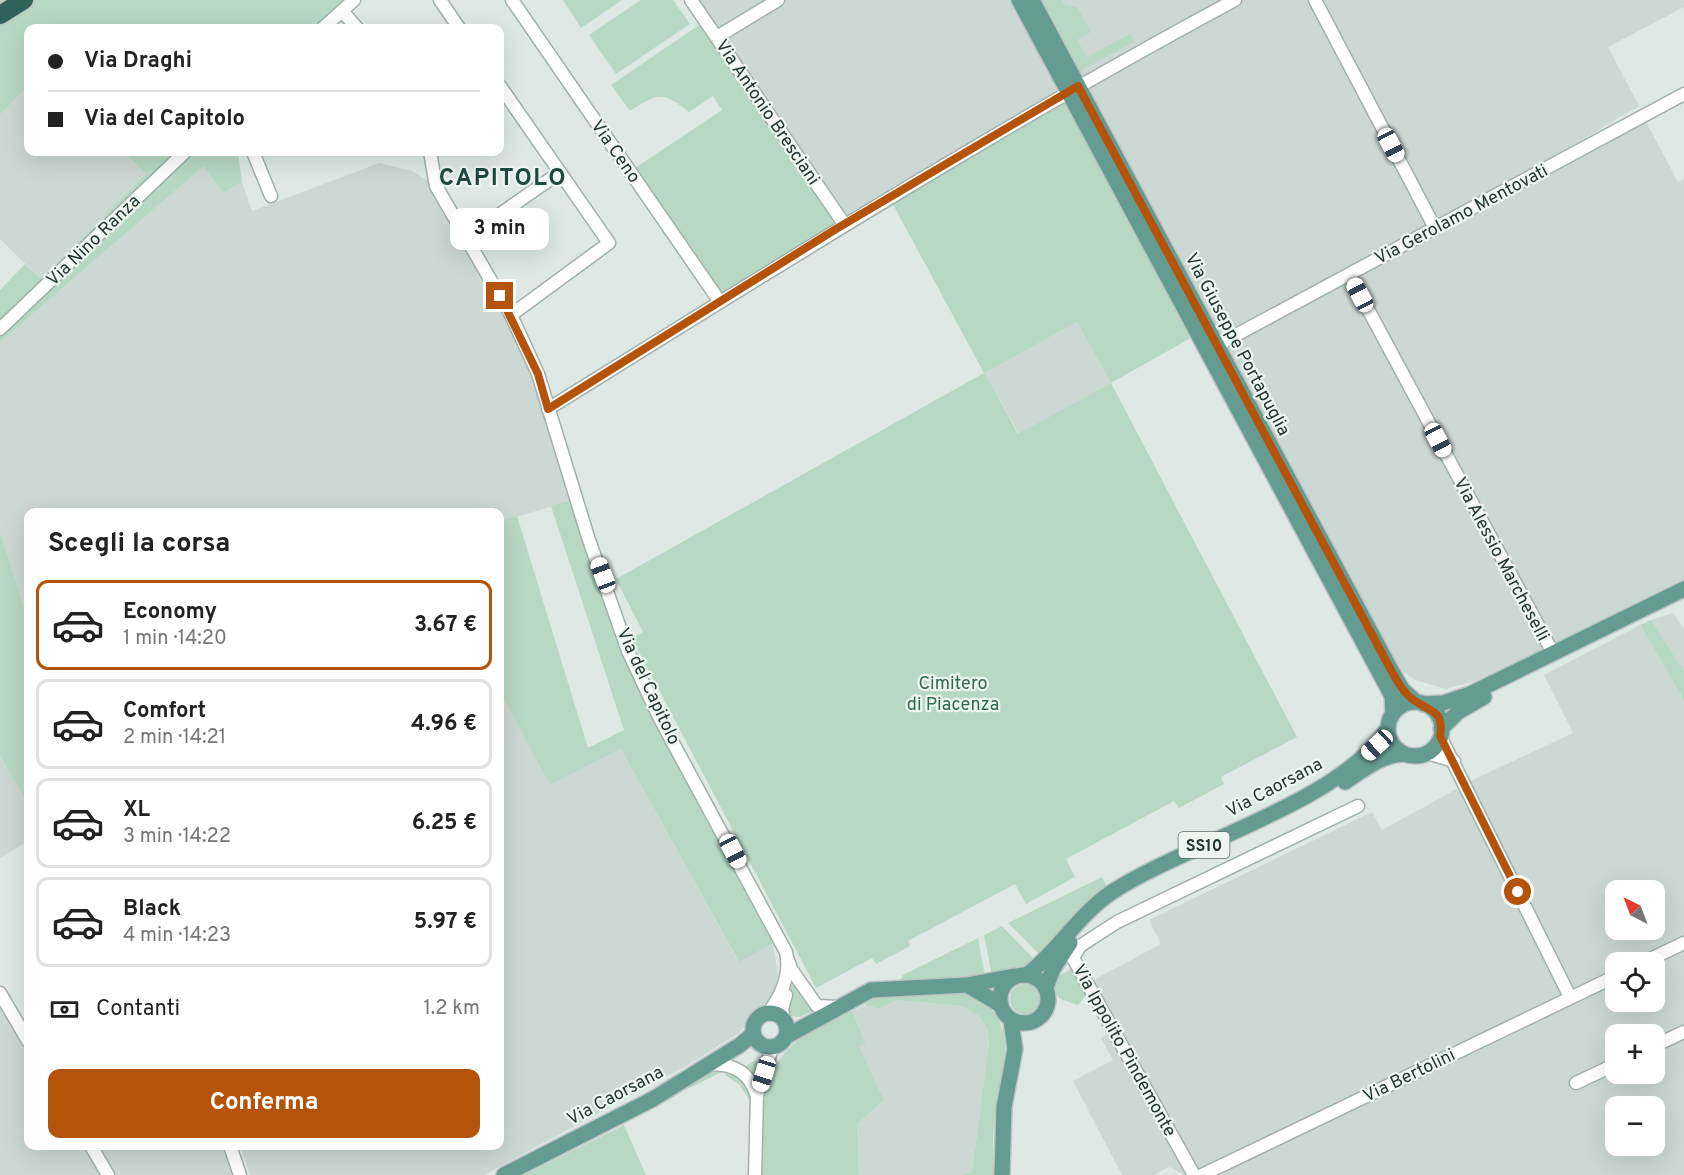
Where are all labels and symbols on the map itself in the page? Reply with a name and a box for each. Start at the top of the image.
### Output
street label: Via Antonio Bresciani [709,35,824,190]
street label: Via Ceno [585,116,645,188]
car [1375,125,1407,165]
street label: Via Gerolamo Mentovati [1371,160,1552,271]
district label: CAPITOLO [439,164,567,194]
street label: Via Nino Ranza [42,190,146,292]
callout: 3 min [450,209,550,251]
street label: Via Giuseppe Portapuglia [1179,249,1295,440]
car [1344,275,1376,315]
route end [486,282,513,309]
car [1422,420,1454,460]
street label: Via Alessio Marcheselli [1448,474,1554,646]
car [588,555,618,595]
street label: Via del Capitolo [611,625,685,749]
park label: Cimitero di Piacenza [907,673,999,717]
car [1358,726,1396,764]
street label: Via Caorsana [1223,753,1327,823]
car [717,831,749,871]
road number: SS10 [1178,832,1230,858]
route start [1504,878,1531,905]
north arrow [1605,880,1665,940]
street label: Via Ippolito Pindemonte [1067,960,1181,1141]
street label: Via Bertolini [1360,1044,1460,1109]
car [750,1054,778,1094]
street label: Via Caorsana [564,1061,668,1131]

